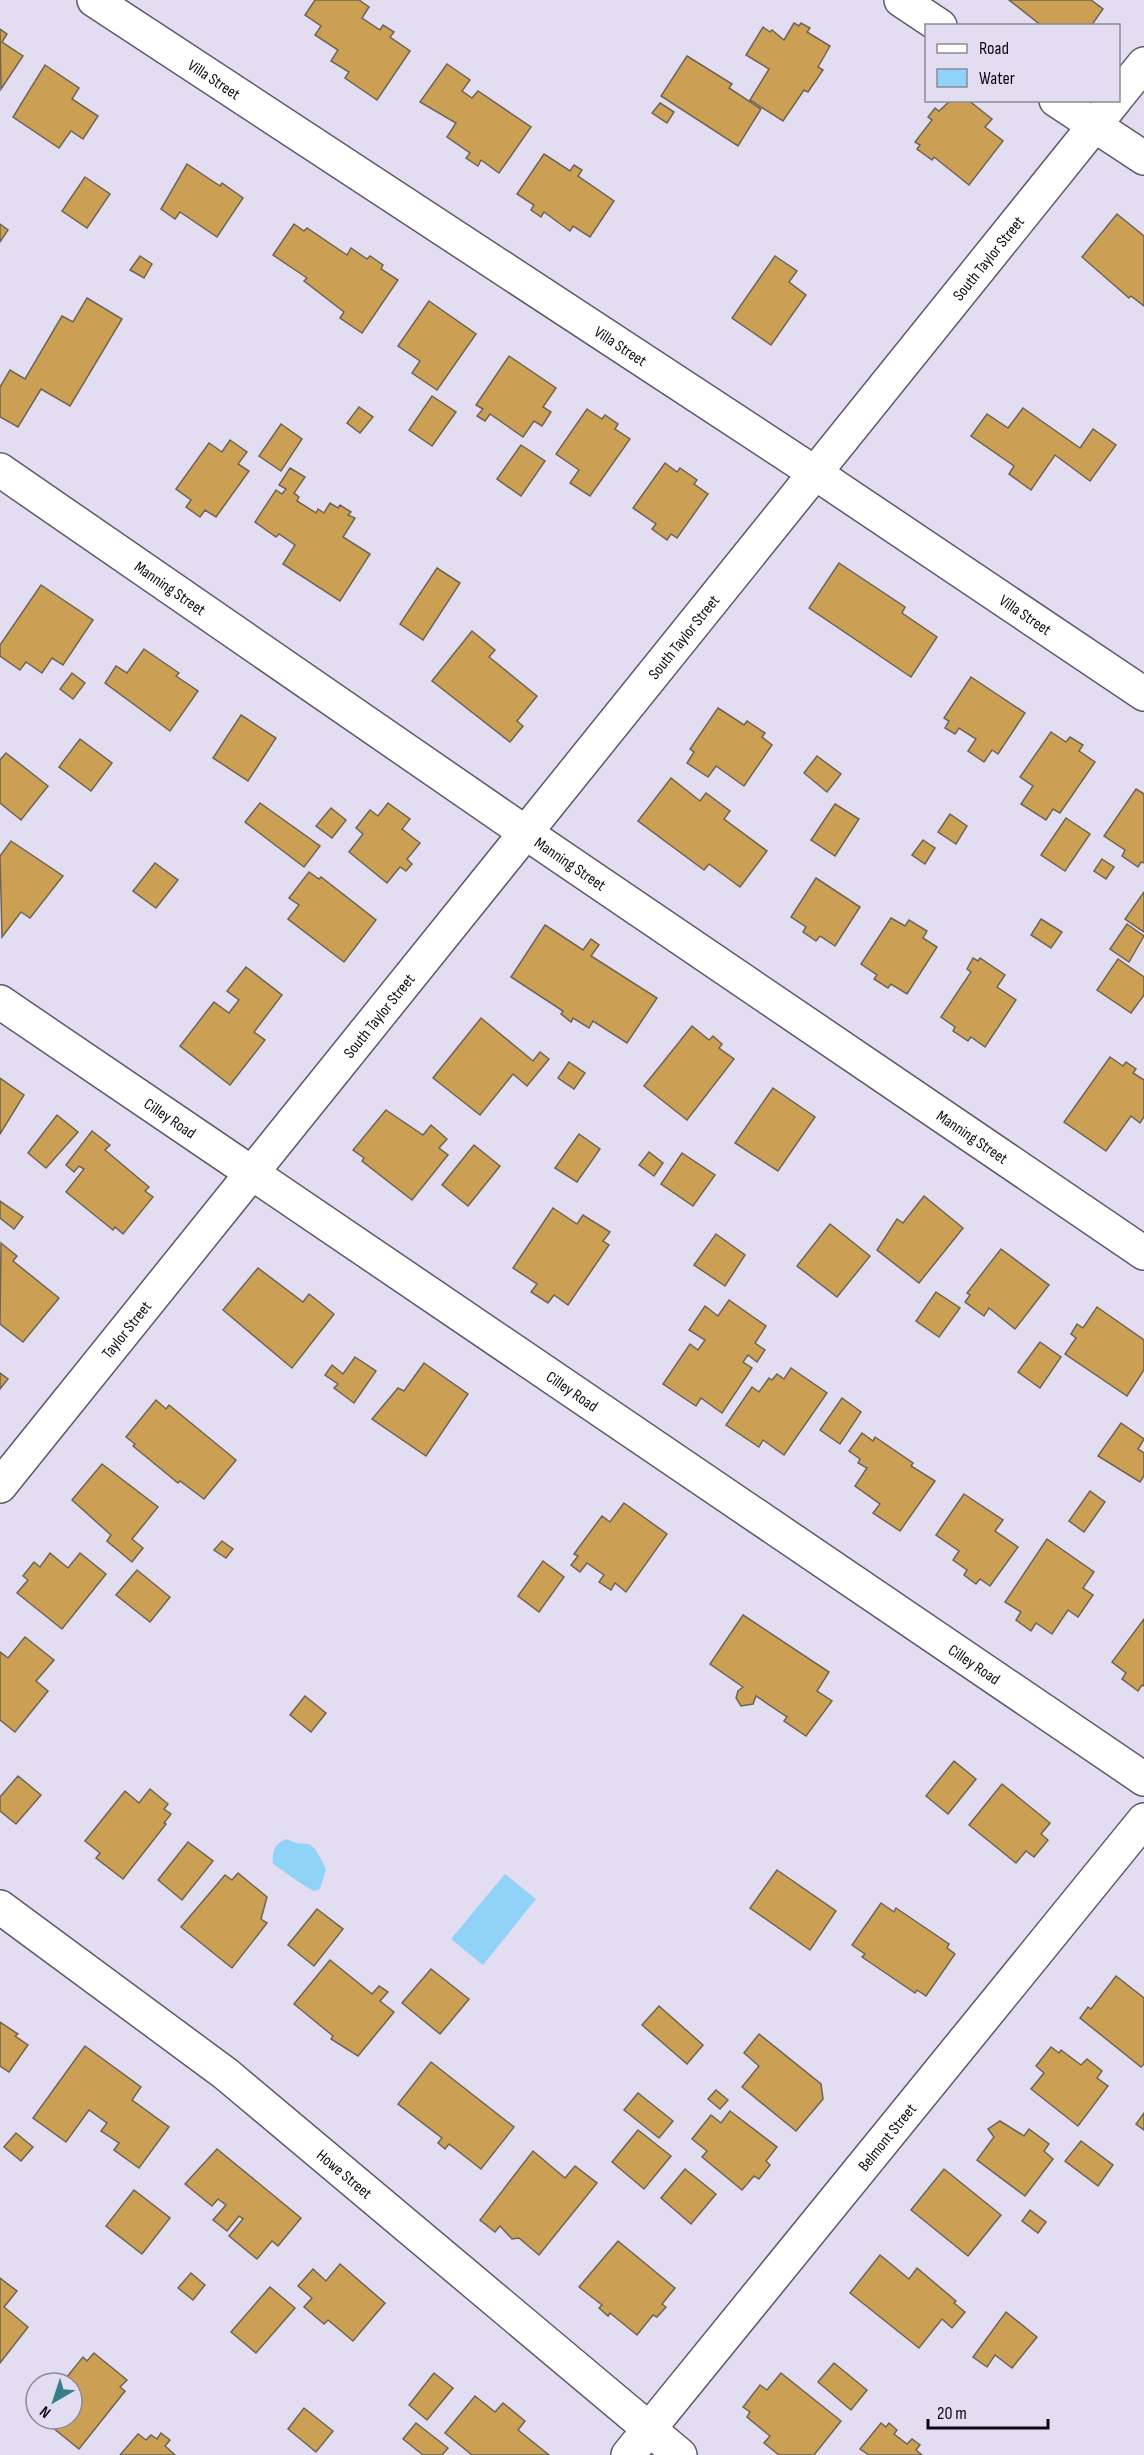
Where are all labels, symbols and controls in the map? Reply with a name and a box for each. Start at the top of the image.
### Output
legend [925,24,1120,102]
text: Road [979,38,1009,59]
street label: Villa Street [184,56,243,104]
text: Water [979,68,1015,89]
street label: South Taylor Street [949,213,1029,305]
street label: Villa Street [590,323,650,371]
street label: Manning Street [130,558,209,620]
street label: Villa Street [995,591,1055,640]
street label: South Taylor Street [645,592,724,684]
street label: Manning Street [530,834,609,896]
street label: South Taylor Street [340,970,419,1062]
street label: Cilley Road [140,1095,199,1143]
street label: Manning Street [932,1107,1011,1169]
street label: Taylor Street [98,1298,156,1363]
street label: Cilley Road [542,1368,601,1416]
street label: Cilley Road [944,1641,1003,1689]
street label: Belmont Street [855,2100,921,2175]
street label: Howe Street [312,2146,375,2203]
north arrow [24,2371,84,2431]
scale bar [928,2392,1048,2430]
text: N [36,2401,55,2422]
text: 20 m [937,2403,967,2424]

